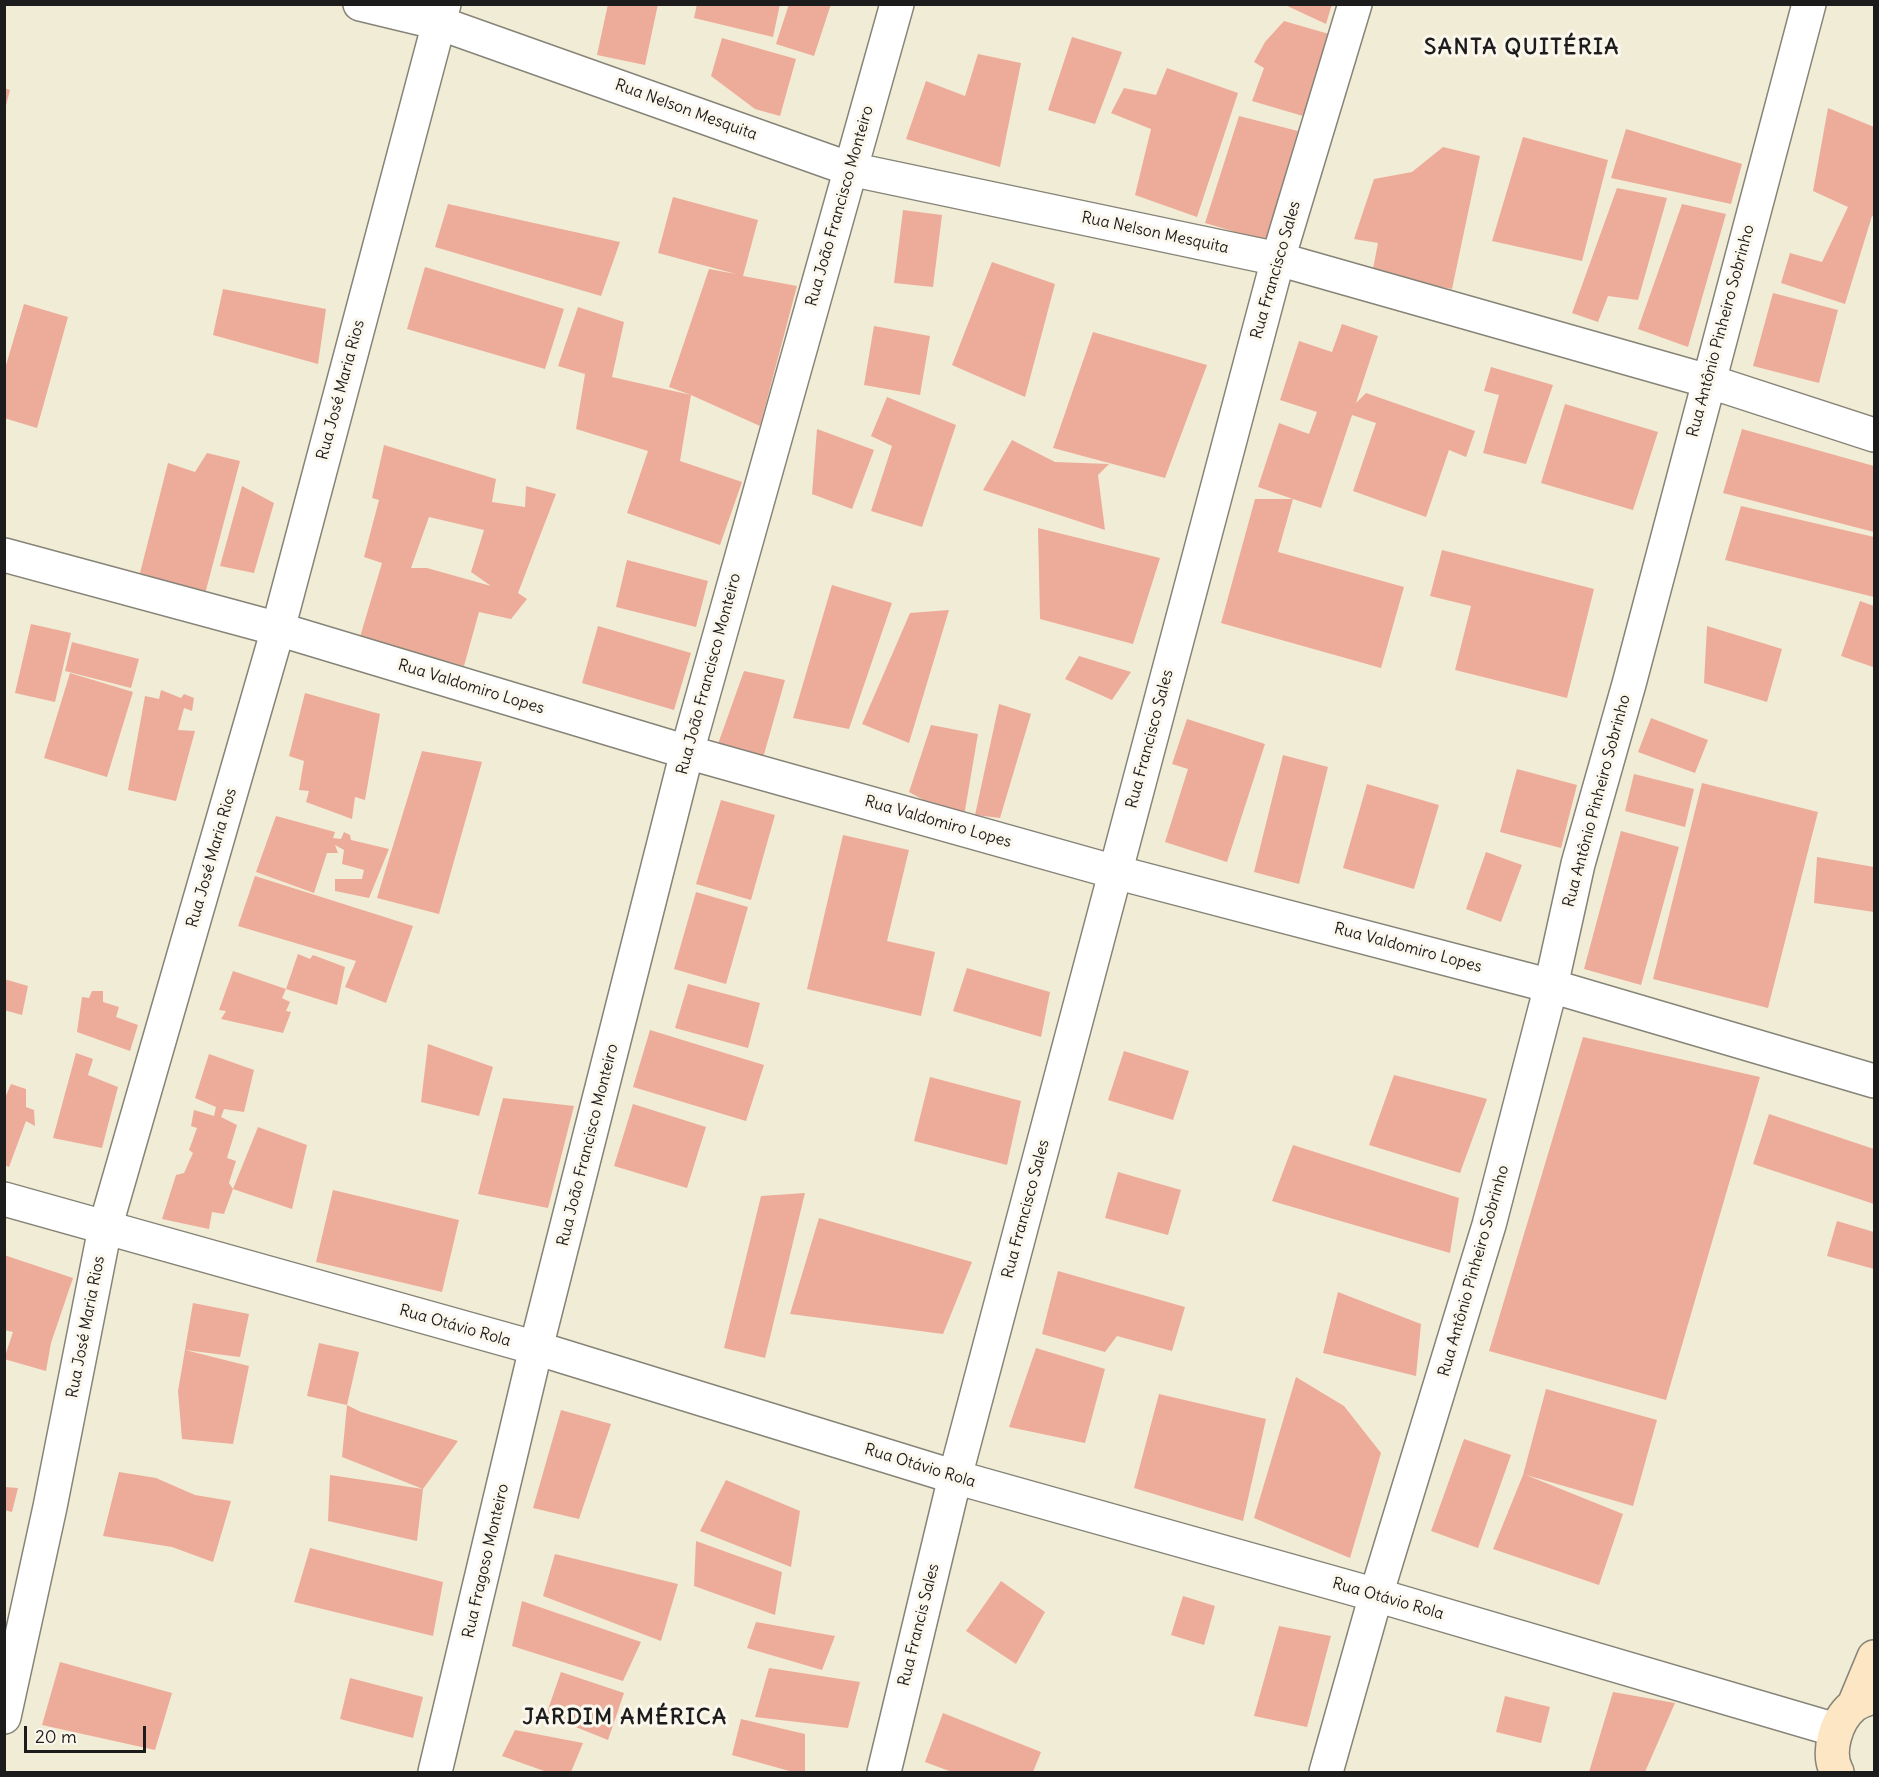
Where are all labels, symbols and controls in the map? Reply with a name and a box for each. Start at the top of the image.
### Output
district label: SANTA QUITÉRIA [1424,35,1620,61]
street label: Rua Nelson Mesquita [612,75,760,145]
street label: Rua João Francisco Monteiro [802,103,878,309]
street label: Rua Francisco Sales [1247,199,1305,341]
street label: Rua Nelson Mesquita [1080,208,1230,258]
street label: Rua Antônio Pinheiro Sobrinho [1683,223,1759,439]
street label: Rua José Maria Rios [313,318,369,462]
street label: Rua João Francisco Monteiro [673,571,745,777]
street label: Rua Valdomiro Lopes [395,656,547,718]
street label: Rua Francisco Sales [1122,668,1178,810]
street label: Rua Antônio Pinheiro Sobrinho [1559,693,1635,909]
street label: Rua José Maria Rios [183,786,241,930]
street label: Rua Valdomiro Lopes [862,792,1014,852]
street label: Rua Valdomiro Lopes [1332,919,1484,977]
street label: Rua João Francisco Monteiro [554,1042,622,1248]
street label: Rua Francisco Sales [998,1138,1054,1280]
street label: Rua Antônio Pinheiro Sobrinho [1435,1163,1513,1379]
street label: Rua José Maria Rios [63,1254,109,1400]
street label: Rua Otávio Rola [397,1301,513,1351]
street label: Rua Otávio Rola [862,1440,978,1492]
street label: Rua Fragoso Monteiro [459,1482,513,1640]
street label: Rua Francis Sales [894,1562,944,1688]
street label: Rua Otávio Rola [1330,1574,1446,1624]
district label: JARDIM AMÉRICA [522,1705,728,1731]
scale bar [27,1714,148,1752]
text: 20 m [35,1725,77,1748]

